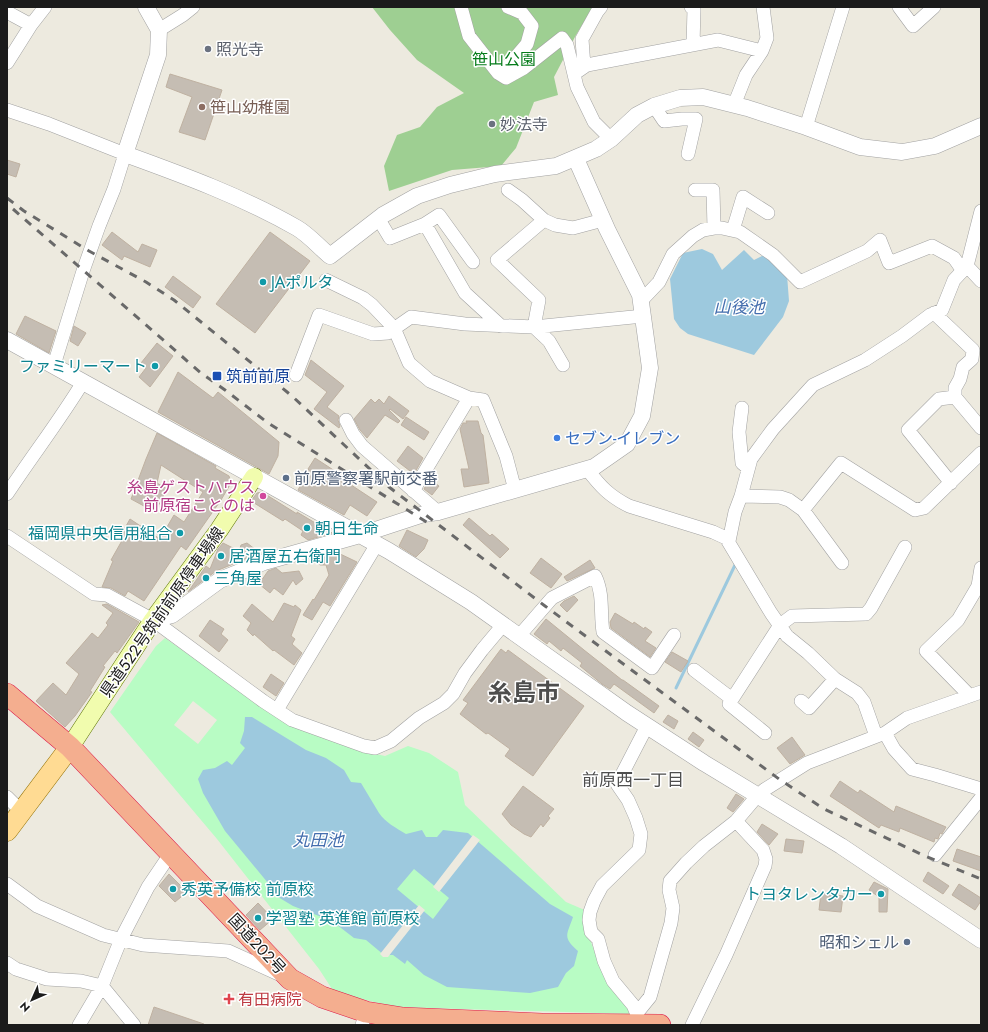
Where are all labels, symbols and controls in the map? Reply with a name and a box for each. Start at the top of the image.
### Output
place label: 照光寺 [216,38,264,61]
marker: 照光寺 [203,44,213,54]
park label: 笹山公園 [472,48,536,71]
place label: 笹山幼稚園 [210,96,290,119]
marker: 笹山幼稚園 [197,102,207,112]
place label: 妙法寺 [500,113,548,136]
marker: 妙法寺 [487,119,497,129]
place label: JAポルタ [269,271,333,294]
marker: JAポルタ [258,277,268,287]
water label: 山後池 [714,295,766,319]
place label: ファミリーマート [19,355,147,378]
marker: ファミリーマート [150,361,160,371]
place label: 筑前前原 [226,365,290,388]
marker: 筑前前原 [211,370,223,382]
place label: セブン-イレブン [565,427,680,450]
marker: セブン-イレブン [552,433,562,443]
place label: 前原警察署駅前交番 [294,467,438,490]
marker: 前原警察署駅前交番 [281,473,291,483]
place label: 糸島ゲストハウス 前原宿ことのは [127,476,255,517]
marker: 糸島ゲストハウス 前原宿ことのは [258,491,268,501]
place label: 朝日生命 [315,517,379,540]
place label: 福岡県中央信用組合 [28,522,172,545]
street label: 県道522号筑前前原停車場線 [94,522,230,702]
marker: 朝日生命 [302,523,312,533]
marker: 福岡県中央信用組合 [175,528,185,538]
place label: 居酒屋五右衛門 [229,545,341,568]
marker: 居酒屋五右衛門 [216,551,226,561]
place label: 三角屋 [214,567,262,590]
marker: 三角屋 [201,573,211,583]
district label: 糸島市 [488,675,560,710]
district label: 前原西一丁目 [582,768,684,792]
water label: 丸田池 [293,828,345,852]
place label: 秀英予備校 前原校 [181,878,314,901]
place label: トヨタレンタカー [745,883,873,906]
marker: 秀英予備校 前原校 [168,884,178,894]
marker: トヨタレンタカー [876,889,886,899]
place label: 学習塾 英進館 前原校 [266,907,420,930]
street label: 国道202号 [223,908,291,980]
marker: 学習塾 英進館 前原校 [253,913,263,923]
place label: 昭和シェル [819,931,899,954]
marker: 昭和シェル [902,937,912,947]
north arrow [12,980,52,1020]
place label: 有田病院 [238,988,302,1011]
marker: 有田病院 [223,993,235,1005]
text: N [16,998,34,1016]

